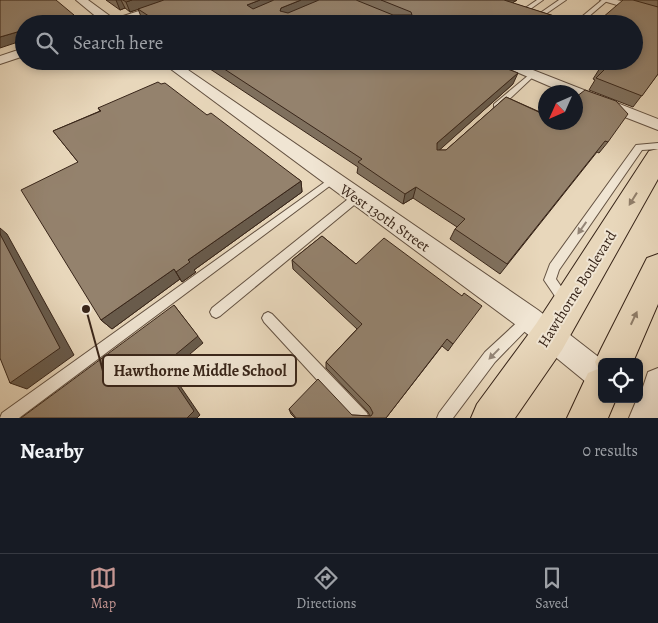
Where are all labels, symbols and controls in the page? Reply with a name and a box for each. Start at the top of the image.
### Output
search box [15,15,643,70]
icon: search [33,29,61,57]
text: Search here [73,30,163,56]
north arrow [538,85,583,130]
street label: West 130th Street [335,179,434,257]
one-way arrow [628,192,637,205]
one-way arrow [577,221,587,235]
street label: Hawthorne Boulevard [533,226,622,351]
one-way arrow [631,311,639,325]
one-way arrow [488,347,500,359]
callout: Hawthorne Middle School [103,355,296,386]
map controls [598,358,643,403]
button: locate [598,358,643,403]
text: Hawthorne Middle School [113,360,287,382]
text: Nearby [20,437,83,465]
text: 0 results [582,440,638,462]
tab: Map [89,564,117,613]
tab: Directions [296,564,356,613]
tab: Saved [535,564,569,613]

